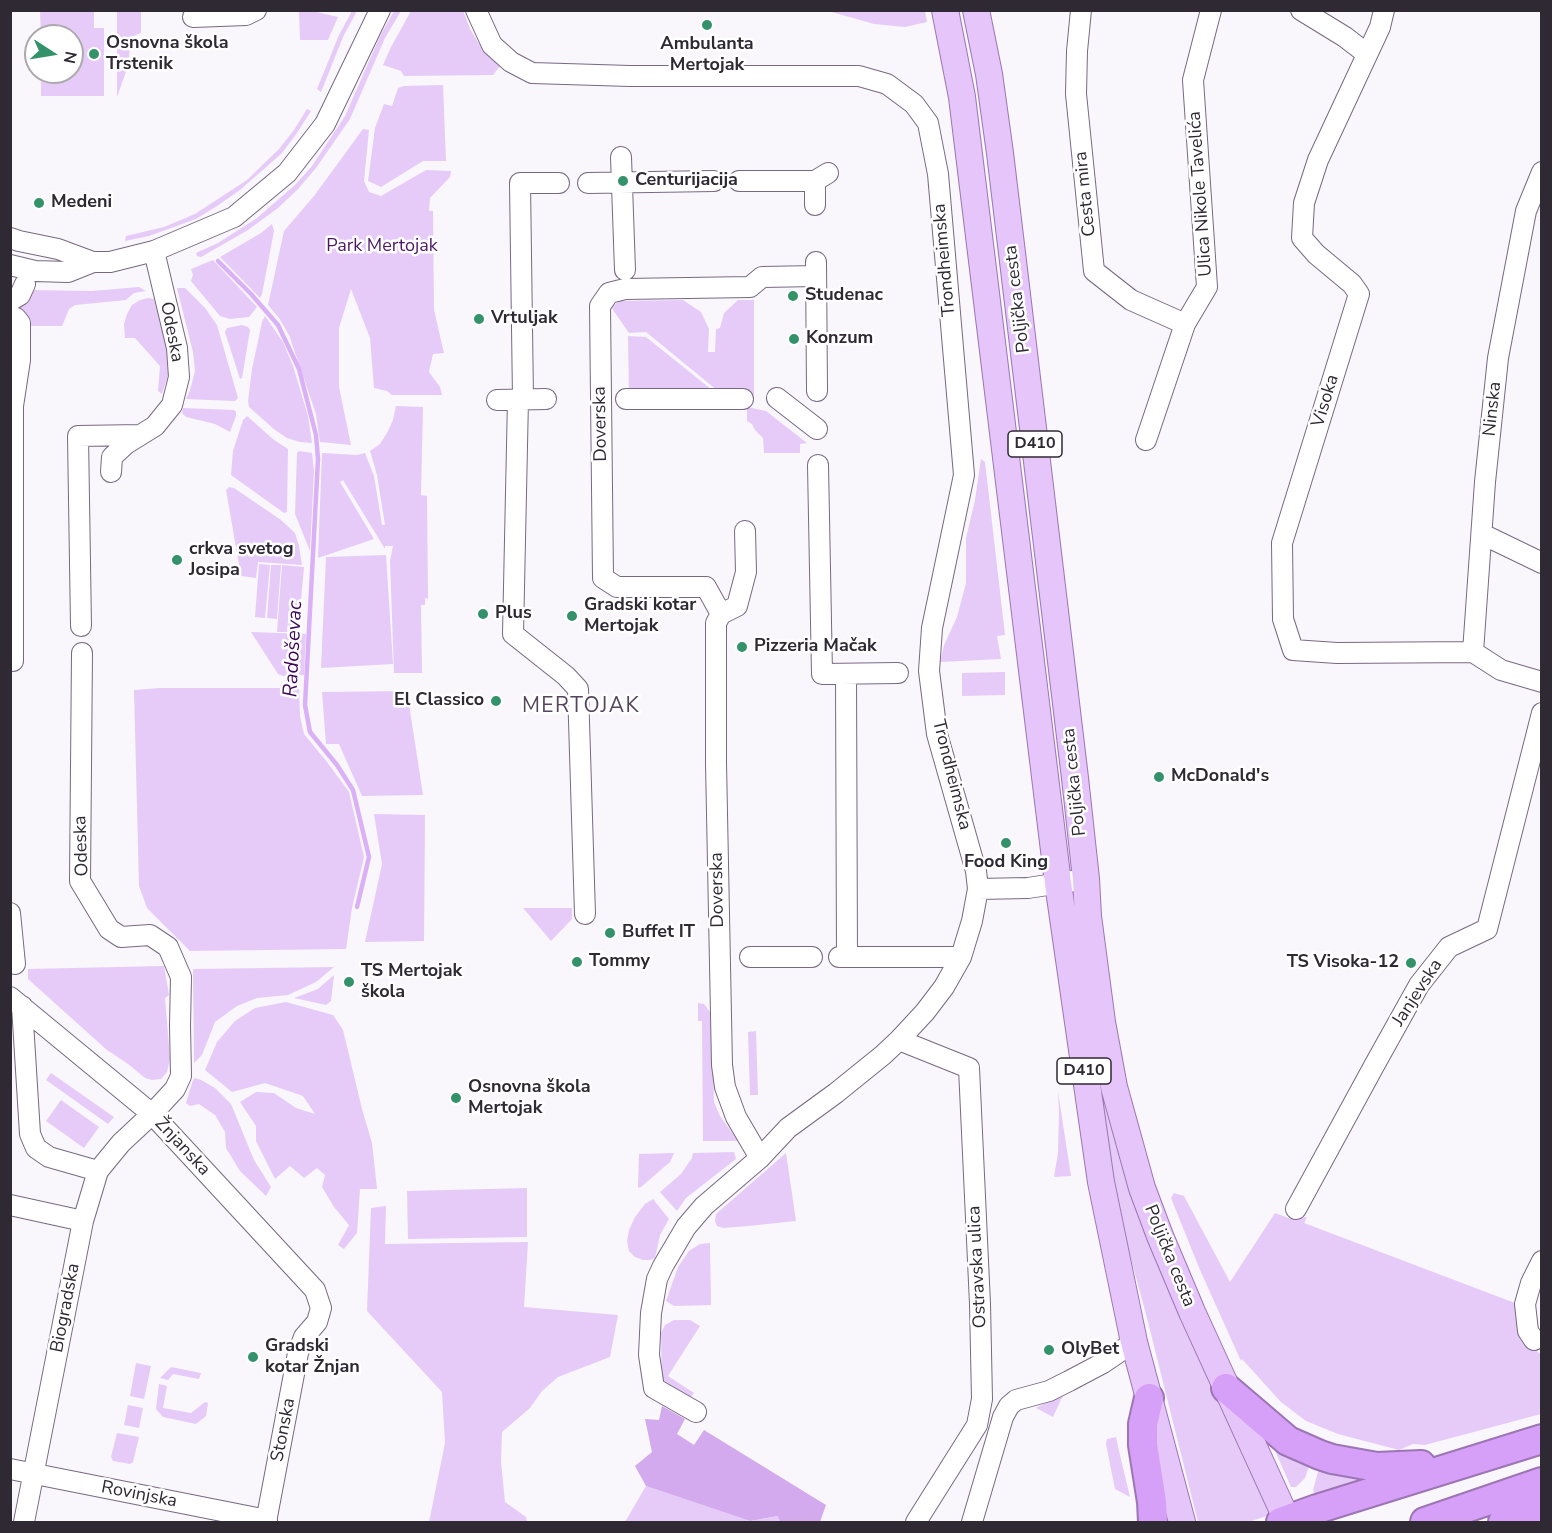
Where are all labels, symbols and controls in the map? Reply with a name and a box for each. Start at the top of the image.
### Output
marker: Ambulanta Mertojak [700,18,714,32]
north arrow [24,24,84,84]
place label: Osnovna škola Trstenik [106,33,229,76]
place label: Ambulanta Mertojak [660,34,754,76]
marker: Osnovna škola Trstenik [87,47,101,61]
text: N [58,49,82,65]
street label: Ulica Nikole Tavelića [1184,111,1218,277]
street label: Cesta mira [1071,150,1101,238]
place label: Centurijacija [635,170,738,192]
marker: Centurijacija [616,174,630,188]
place label: Medeni [51,192,112,214]
marker: Medeni [32,196,46,210]
street label: Trondheimska [929,203,961,317]
park label: Park Mertojak [326,236,438,258]
street label: Poljička cesta [1001,244,1035,354]
place label: Studenac [805,285,883,307]
marker: Studenac [786,289,800,303]
street label: Odeska [155,300,187,364]
place label: Vrtuljak [491,308,558,330]
marker: Vrtuljak [472,312,486,326]
place label: Konzum [806,328,873,350]
marker: Konzum [787,332,801,346]
street label: Visoka [1308,372,1344,430]
street label: Ninska [1479,381,1507,437]
street label: Doverska [590,386,612,462]
road number: D410 [1008,431,1062,457]
place label: crkva svetog Josipa [189,539,294,582]
marker: crkva svetog Josipa [170,553,184,567]
place label: Gradski kotar Mertojak [584,595,696,638]
water label: Radoševac [279,600,309,698]
place label: Plus [495,603,532,625]
marker: Plus [476,607,490,621]
marker: Gradski kotar Mertojak [565,609,579,623]
place label: Pizzeria Mačak [754,636,877,658]
marker: Pizzeria Mačak [735,640,749,654]
place label: El Classico [394,690,484,712]
marker: El Classico [489,694,503,708]
district label: MERTOJAK [522,694,640,720]
street label: Trondheimska [927,718,975,832]
street label: Poljička cesta [1059,727,1091,837]
place label: McDonald's [1171,766,1269,788]
marker: McDonald's [1152,770,1166,784]
street label: Odeska [70,815,94,877]
marker: Food King [999,836,1013,850]
street label: Doverska [707,852,729,928]
place label: Food King [964,852,1048,874]
place label: Buffet IT [622,922,695,944]
marker: Buffet IT [603,926,617,940]
place label: Tommy [589,951,650,973]
place label: TS Visoka-12 [1287,952,1399,974]
marker: Tommy [570,955,584,969]
street label: Janjevska [1388,955,1448,1031]
marker: TS Visoka-12 [1404,956,1418,970]
place label: TS Mertojak škola [361,961,462,1004]
marker: TS Mertojak škola [342,975,356,989]
road number: D410 [1057,1058,1111,1084]
place label: Osnovna škola Mertojak [468,1077,591,1120]
marker: Osnovna škola Mertojak [449,1091,463,1105]
street label: Žnjanska [150,1113,214,1181]
street label: Poljička cesta [1139,1202,1199,1310]
street label: Ostravska ulica [964,1205,992,1329]
street label: Biogradska [47,1262,85,1354]
place label: Gradski kotar Žnjan [265,1336,360,1378]
place label: OlyBet [1061,1339,1119,1361]
marker: OlyBet [1042,1343,1056,1357]
marker: Gradski kotar Žnjan [246,1350,260,1364]
street label: Stonska [267,1396,301,1464]
street label: Rovinjska [99,1477,179,1513]

